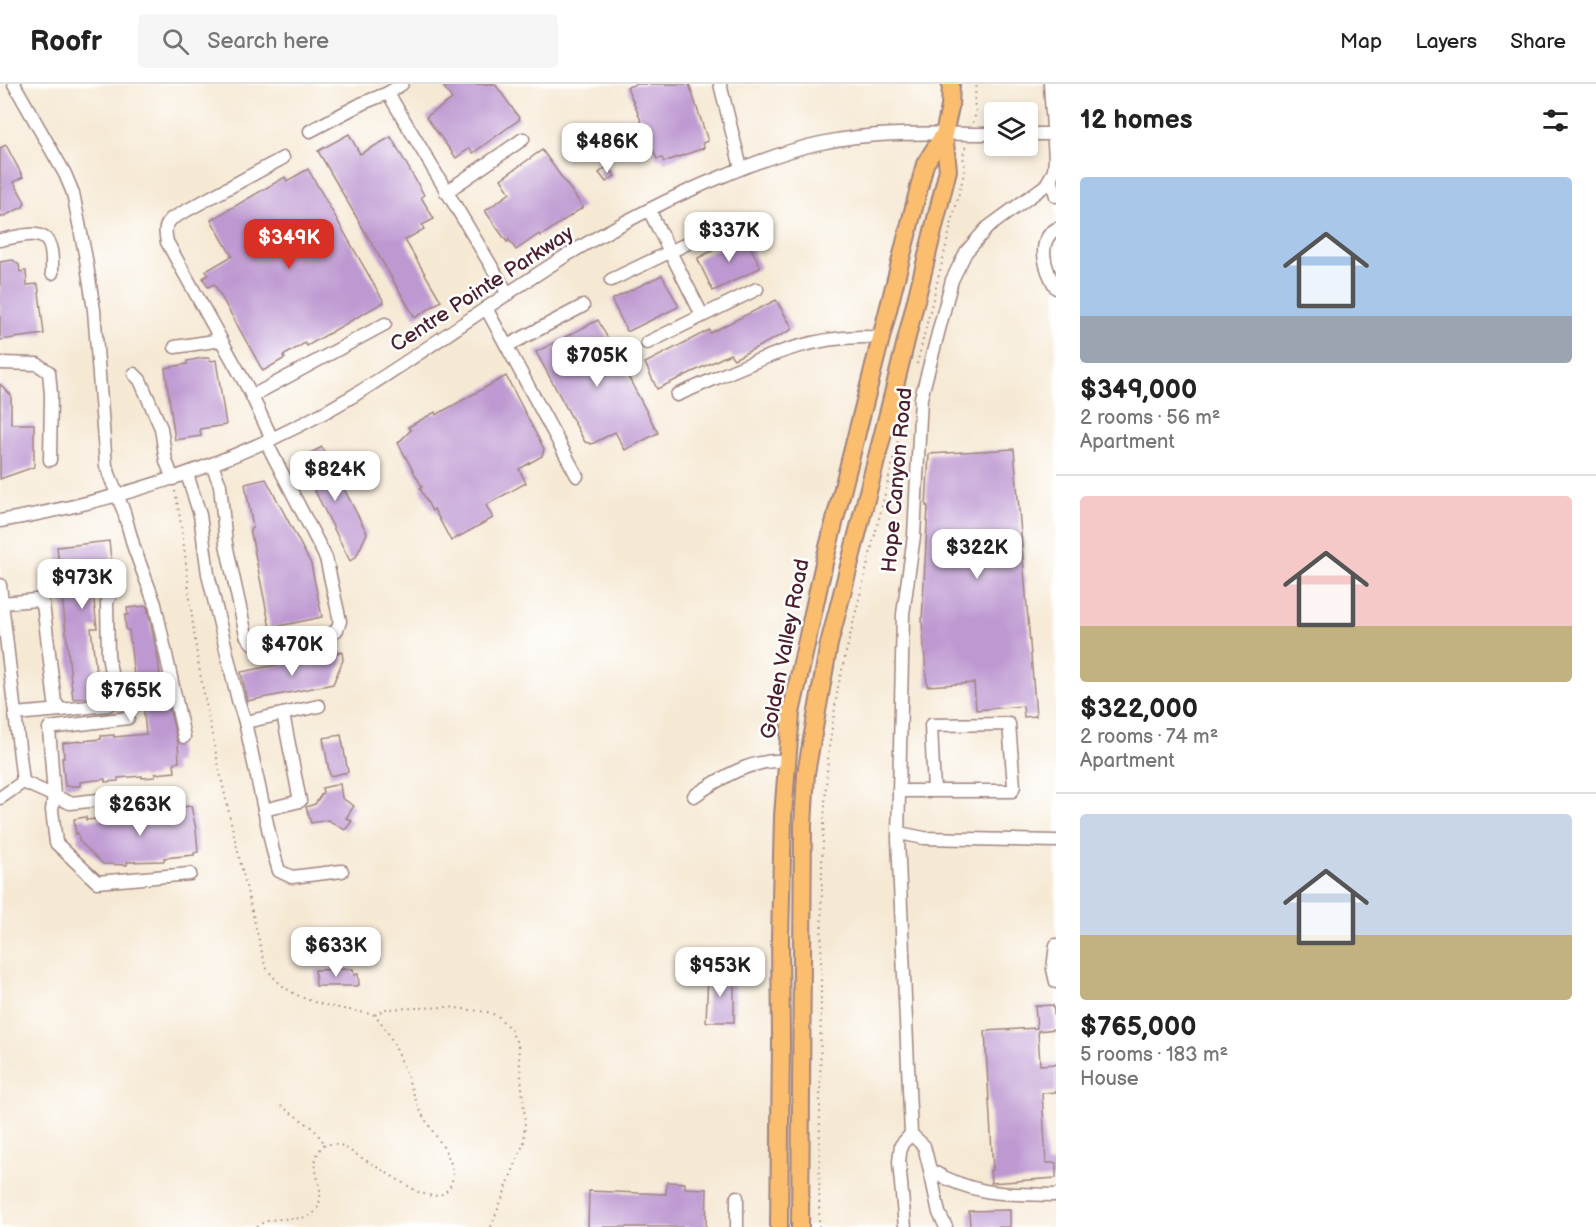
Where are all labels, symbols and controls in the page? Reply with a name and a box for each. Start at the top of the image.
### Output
search box [138,14,558,68]
text: Roofr [30,25,102,58]
icon: search [159,25,192,58]
text: Search here [207,28,329,55]
text: Map [1340,29,1382,54]
text: Layers [1415,29,1477,54]
text: Share [1510,29,1566,54]
map controls [984,102,1038,156]
button: layers [984,102,1038,156]
icon: filters [1539,104,1572,137]
text: 12 homes [1080,105,1192,136]
pin: $486K [565,123,649,174]
text: $486K [576,130,638,154]
pin: $337K [687,212,771,263]
icon: home [1272,216,1380,324]
pin: $349K [247,219,331,270]
text: $337K [698,219,760,243]
street label: Centre Pointe Parkway [386,220,579,358]
text: $349K [258,226,320,250]
pin: $705K [555,337,639,388]
text: $705K [566,344,628,368]
text: $349,000 [1080,375,1197,406]
street label: Hope Canyon Road [876,387,918,573]
text: 2 rooms · 56 m² [1080,406,1220,430]
text: Apartment [1080,430,1175,454]
pin: $824K [293,451,377,502]
text: $824K [304,458,366,482]
pin: $322K [935,529,1019,580]
icon: home [1272,535,1380,643]
text: $322K [946,536,1008,560]
street label: Golden Valley Road [755,557,815,741]
pin: $973K [40,559,124,610]
text: $973K [51,566,113,590]
pin: $470K [250,626,334,677]
text: $470K [261,633,323,657]
pin: $765K [89,672,173,723]
text: $765K [100,679,162,703]
text: $322,000 [1080,694,1198,725]
text: 2 rooms · 74 m² [1080,725,1218,749]
text: Apartment [1080,749,1175,773]
pin: $263K [98,786,182,837]
text: $263K [109,793,171,817]
icon: home [1272,853,1380,961]
pin: $633K [294,927,378,978]
text: $633K [305,934,367,958]
pin: $953K [678,947,762,998]
text: $953K [689,954,751,978]
text: $765,000 [1080,1012,1196,1043]
text: 5 rooms · 183 m² [1080,1043,1228,1067]
text: House [1080,1067,1139,1091]

